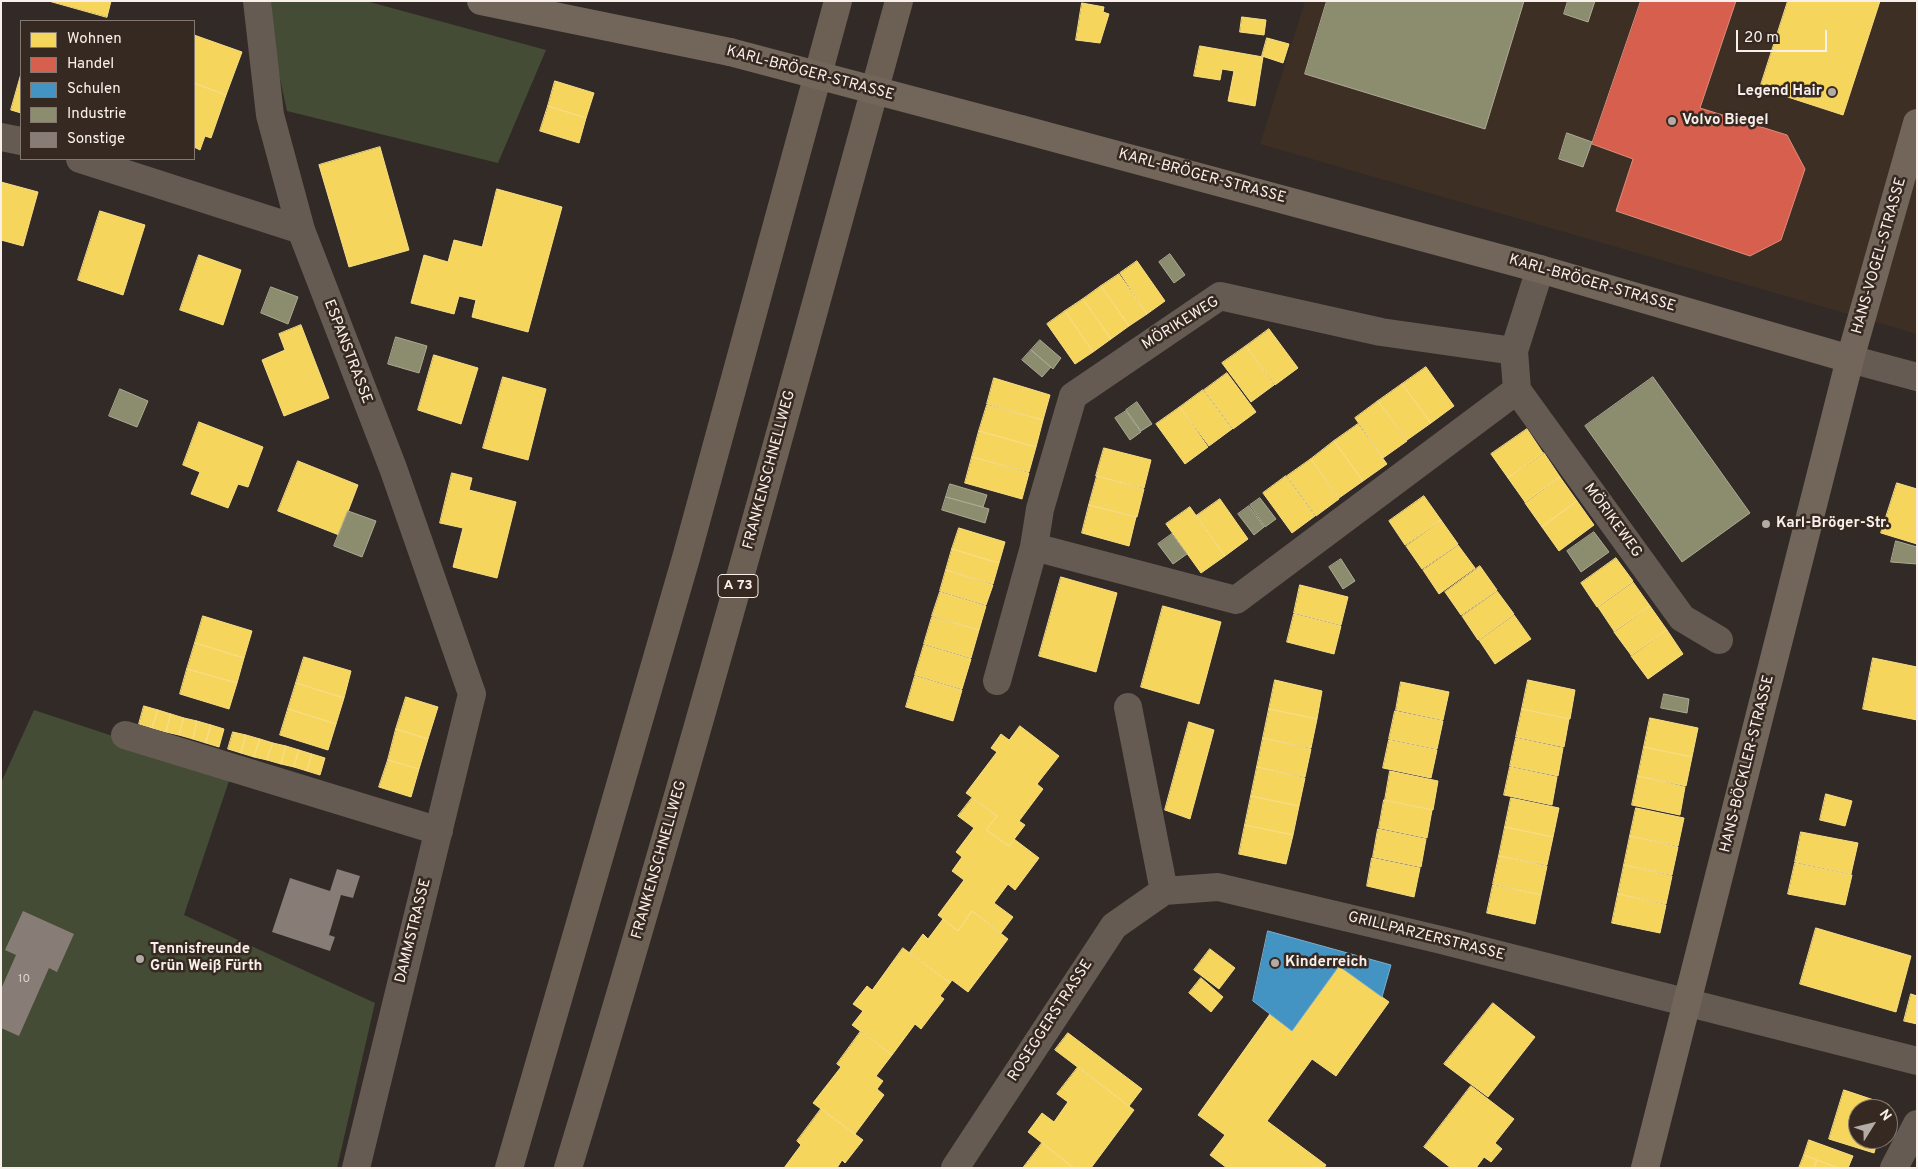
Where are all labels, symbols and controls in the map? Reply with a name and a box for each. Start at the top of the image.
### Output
legend [20,20,195,160]
scale bar [1738,20,1829,52]
text: 20 m [1744,29,1779,48]
text: Wohnen [67,30,122,49]
street label: KARL-BRÖGER-STRASSE [724,43,896,105]
text: Handel [67,55,114,74]
text: Schulen [67,80,121,99]
place label: Legend Hair [1737,83,1822,101]
marker: Legend Hair [1826,86,1838,98]
text: Industrie [67,105,126,124]
place label: Volvo Biegel [1682,112,1769,130]
marker: Volvo Biegel [1666,115,1678,127]
text: Sonstige [67,130,125,149]
street label: KARL-BRÖGER-STRASSE [1116,146,1288,208]
street label: HANS-VOGEL-STRASSE [1849,176,1911,336]
street label: KARL-BRÖGER-STRASSE [1506,252,1678,316]
street label: MÖRIKEWEG [1139,293,1223,355]
street label: ESPANSTRASSE [319,297,375,407]
street label: FRANKENSCHNELLWEG [740,388,800,552]
street label: MÖRIKEWEG [1579,480,1645,562]
place label: Karl-Bröger-Str. [1776,515,1889,533]
marker: Karl-Bröger-Str. [1760,518,1772,530]
road number: A 73 [718,574,758,598]
street label: HANS-BÖCKLER-STRASSE [1717,673,1779,855]
street label: FRANKENSCHNELLWEG [629,779,691,941]
street label: DAMMSTRASSE [392,877,436,985]
street label: GRILLPARZERSTRASSE [1346,909,1506,965]
place label: Tennisfreunde Grün Weiß Fürth [150,941,262,976]
marker: Tennisfreunde Grün Weiß Fürth [134,953,146,965]
place label: Kinderreich [1285,954,1367,972]
street label: ROSEGGERSTRASSE [1005,957,1097,1085]
marker: Kinderreich [1269,957,1281,969]
house number: 10 [18,973,30,987]
north arrow [1848,1099,1898,1149]
text: N [1875,1106,1895,1125]

